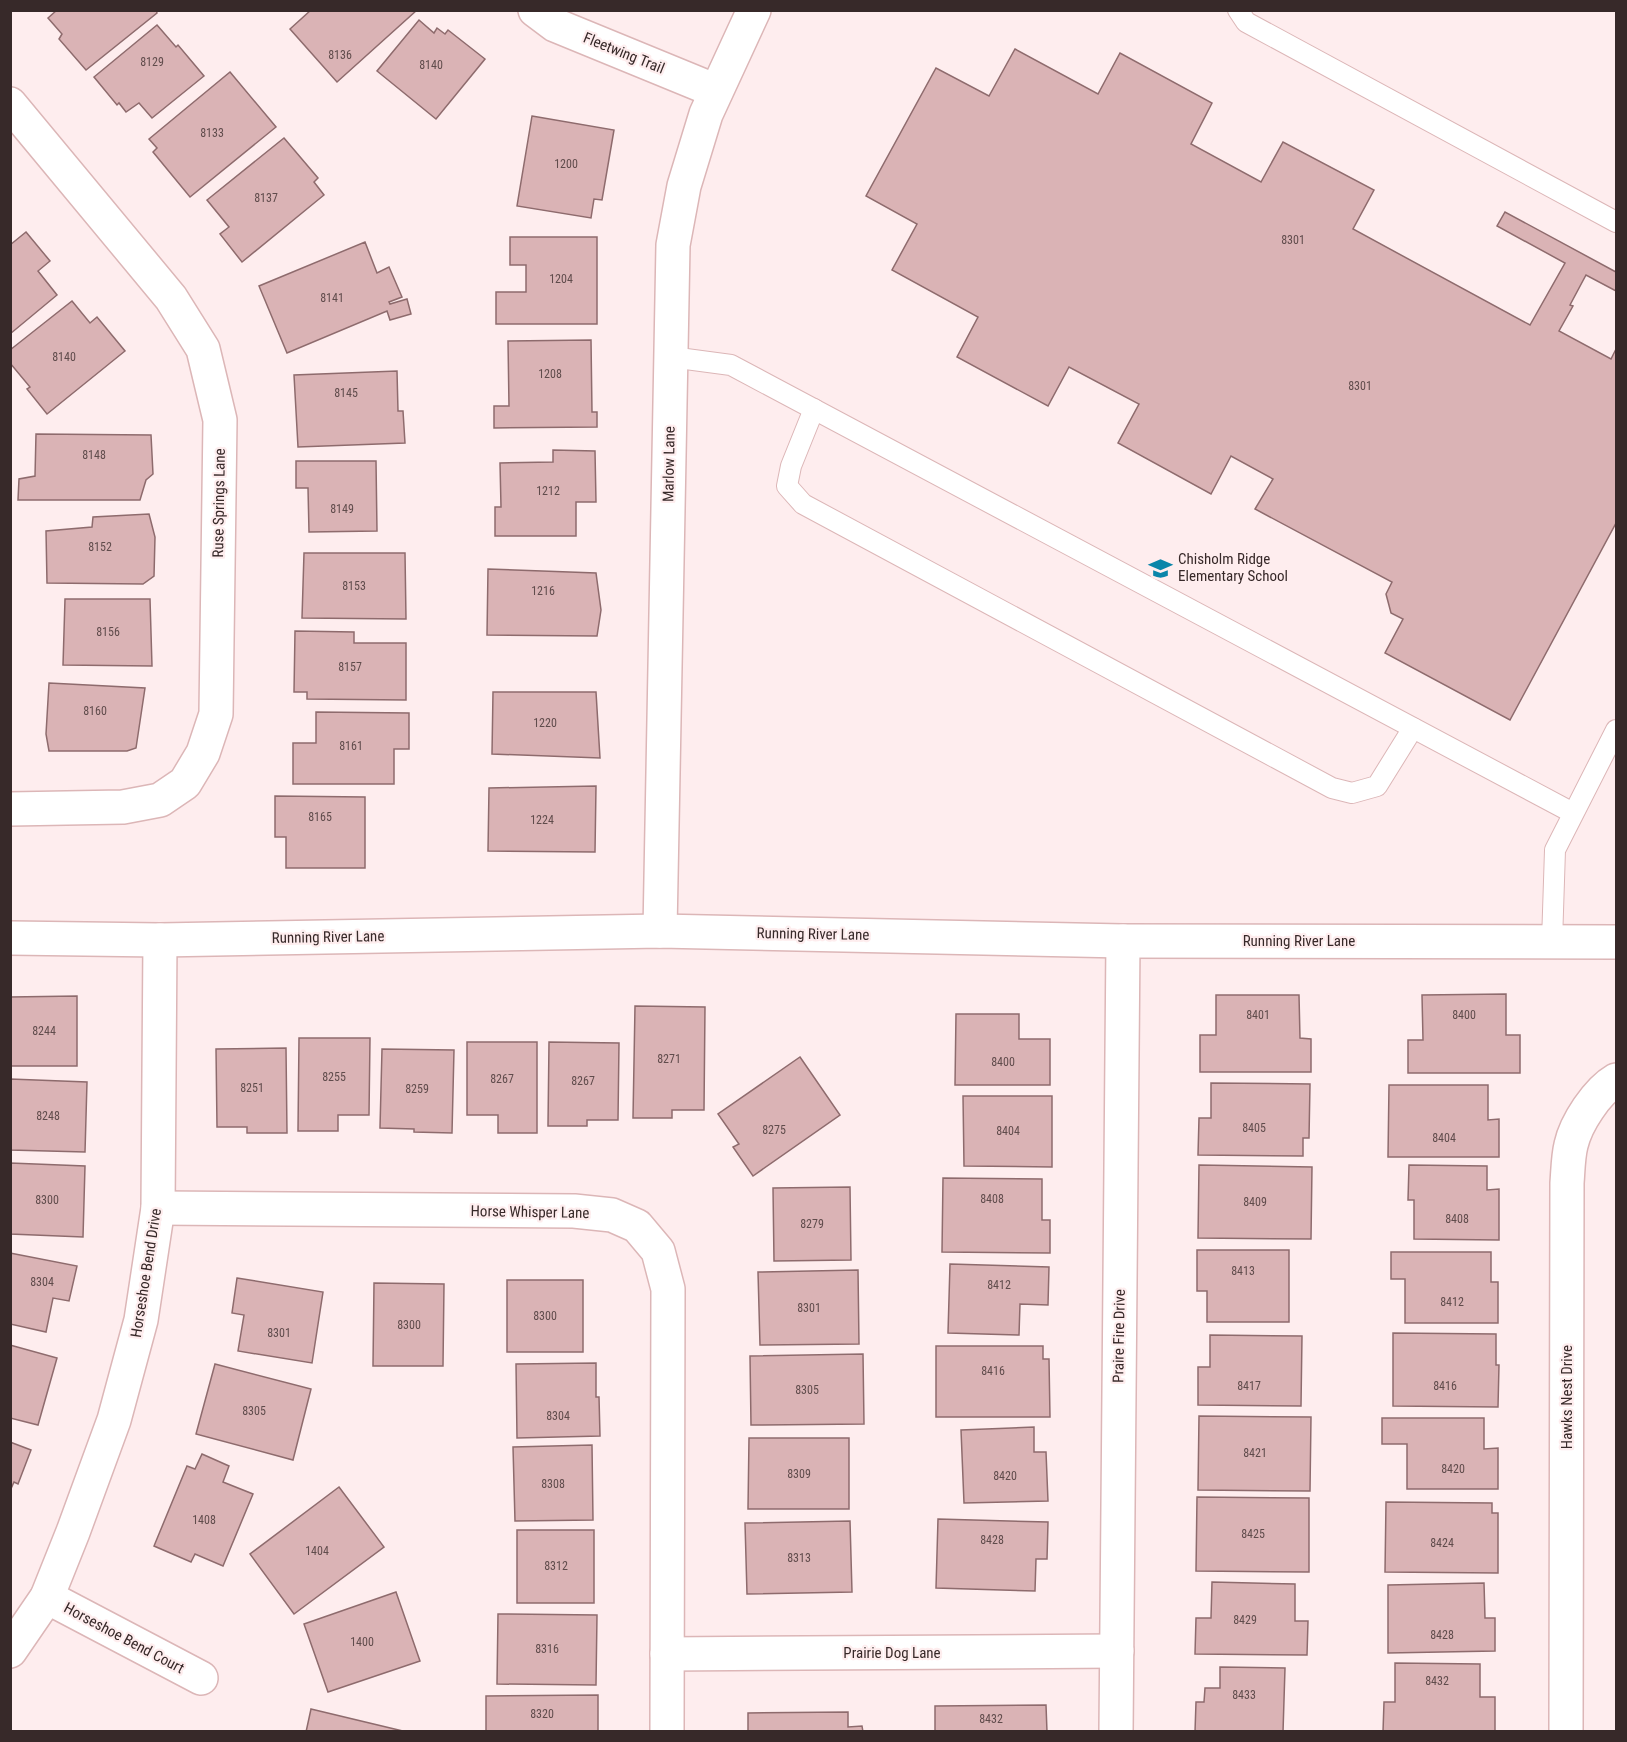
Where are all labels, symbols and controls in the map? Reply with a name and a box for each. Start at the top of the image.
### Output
street label: Fleetwing Trail [581,29,667,77]
house number: 8136 [328,48,352,62]
house number: 8129 [140,55,164,69]
house number: 8140 [419,58,443,72]
house number: 8133 [200,126,224,140]
house number: 1200 [554,157,578,171]
house number: 8137 [254,191,278,205]
house number: 8301 [1281,233,1305,247]
house number: 1204 [549,272,573,286]
house number: 8141 [320,291,344,305]
house number: 8140 [52,350,76,364]
house number: 1208 [538,367,562,381]
house number: 8301 [1348,379,1372,393]
house number: 8145 [334,386,358,400]
street label: Marlow Lane [659,426,679,502]
house number: 8148 [82,448,106,462]
street label: Ruse Springs Lane [209,448,229,558]
house number: 1212 [536,484,560,498]
house number: 8149 [330,502,354,516]
house number: 8152 [88,540,112,554]
place label: Chisholm Ridge Elementary School [1178,550,1288,585]
school or university icon: Chisholm Ridge Elementary School [1147,555,1173,581]
house number: 8153 [342,579,366,593]
house number: 1216 [531,584,555,598]
house number: 8156 [96,625,120,639]
house number: 8157 [338,660,362,674]
house number: 8160 [83,704,107,718]
house number: 1220 [533,716,557,730]
house number: 8161 [339,739,363,753]
house number: 8165 [308,810,332,824]
house number: 1224 [530,813,554,827]
street label: Running River Lane [757,924,869,944]
street label: Running River Lane [272,927,384,947]
street label: Running River Lane [1243,932,1355,950]
house number: 8401 [1246,1008,1270,1022]
house number: 8400 [1452,1008,1476,1022]
house number: 8244 [32,1024,56,1038]
house number: 8271 [657,1052,681,1066]
house number: 8400 [991,1055,1015,1069]
house number: 8255 [322,1070,346,1084]
house number: 8267 [490,1072,514,1086]
house number: 8267 [571,1074,595,1088]
house number: 8251 [240,1081,264,1095]
house number: 8259 [405,1082,429,1096]
house number: 8248 [36,1109,60,1123]
house number: 8405 [1242,1121,1266,1135]
house number: 8275 [762,1123,786,1137]
house number: 8404 [996,1124,1020,1138]
house number: 8404 [1432,1131,1456,1145]
house number: 8408 [980,1192,1004,1206]
house number: 8300 [35,1193,59,1207]
house number: 8409 [1243,1195,1267,1209]
street label: Horse Whisper Lane [470,1202,590,1222]
street label: Horseshoe Bend Drive [127,1207,165,1339]
house number: 8408 [1445,1212,1469,1226]
house number: 8279 [800,1217,824,1231]
house number: 8413 [1231,1264,1255,1278]
house number: 8304 [30,1275,54,1289]
house number: 8412 [987,1278,1011,1292]
street label: Praire Fire Drive [1109,1289,1129,1383]
house number: 8412 [1440,1295,1464,1309]
house number: 8301 [797,1301,821,1315]
house number: 8300 [533,1309,557,1323]
house number: 8300 [397,1318,421,1332]
house number: 8301 [267,1326,291,1340]
street label: Hawks Nest Drive [1558,1345,1576,1449]
house number: 8416 [981,1364,1005,1378]
house number: 8417 [1237,1379,1261,1393]
house number: 8416 [1433,1379,1457,1393]
house number: 8305 [795,1383,819,1397]
house number: 8305 [242,1404,266,1418]
house number: 8304 [546,1409,570,1423]
house number: 8421 [1243,1446,1267,1460]
house number: 8420 [1441,1462,1465,1476]
house number: 8309 [787,1467,811,1481]
house number: 8420 [993,1469,1017,1483]
house number: 8308 [541,1477,565,1491]
house number: 1408 [192,1513,216,1527]
house number: 8425 [1241,1527,1265,1541]
house number: 8428 [980,1533,1004,1547]
house number: 8424 [1430,1536,1454,1550]
house number: 1404 [305,1544,329,1558]
house number: 8313 [787,1551,811,1565]
house number: 8312 [544,1559,568,1573]
street label: Horseshoe Bend Court [61,1599,187,1677]
house number: 8429 [1233,1613,1257,1627]
house number: 8428 [1430,1628,1454,1642]
house number: 1400 [350,1635,374,1649]
house number: 8316 [535,1642,559,1656]
street label: Prairie Dog Lane [843,1644,941,1662]
house number: 8432 [1425,1674,1449,1688]
house number: 8433 [1232,1688,1256,1702]
house number: 8320 [530,1707,554,1721]
house number: 8432 [979,1712,1003,1726]

